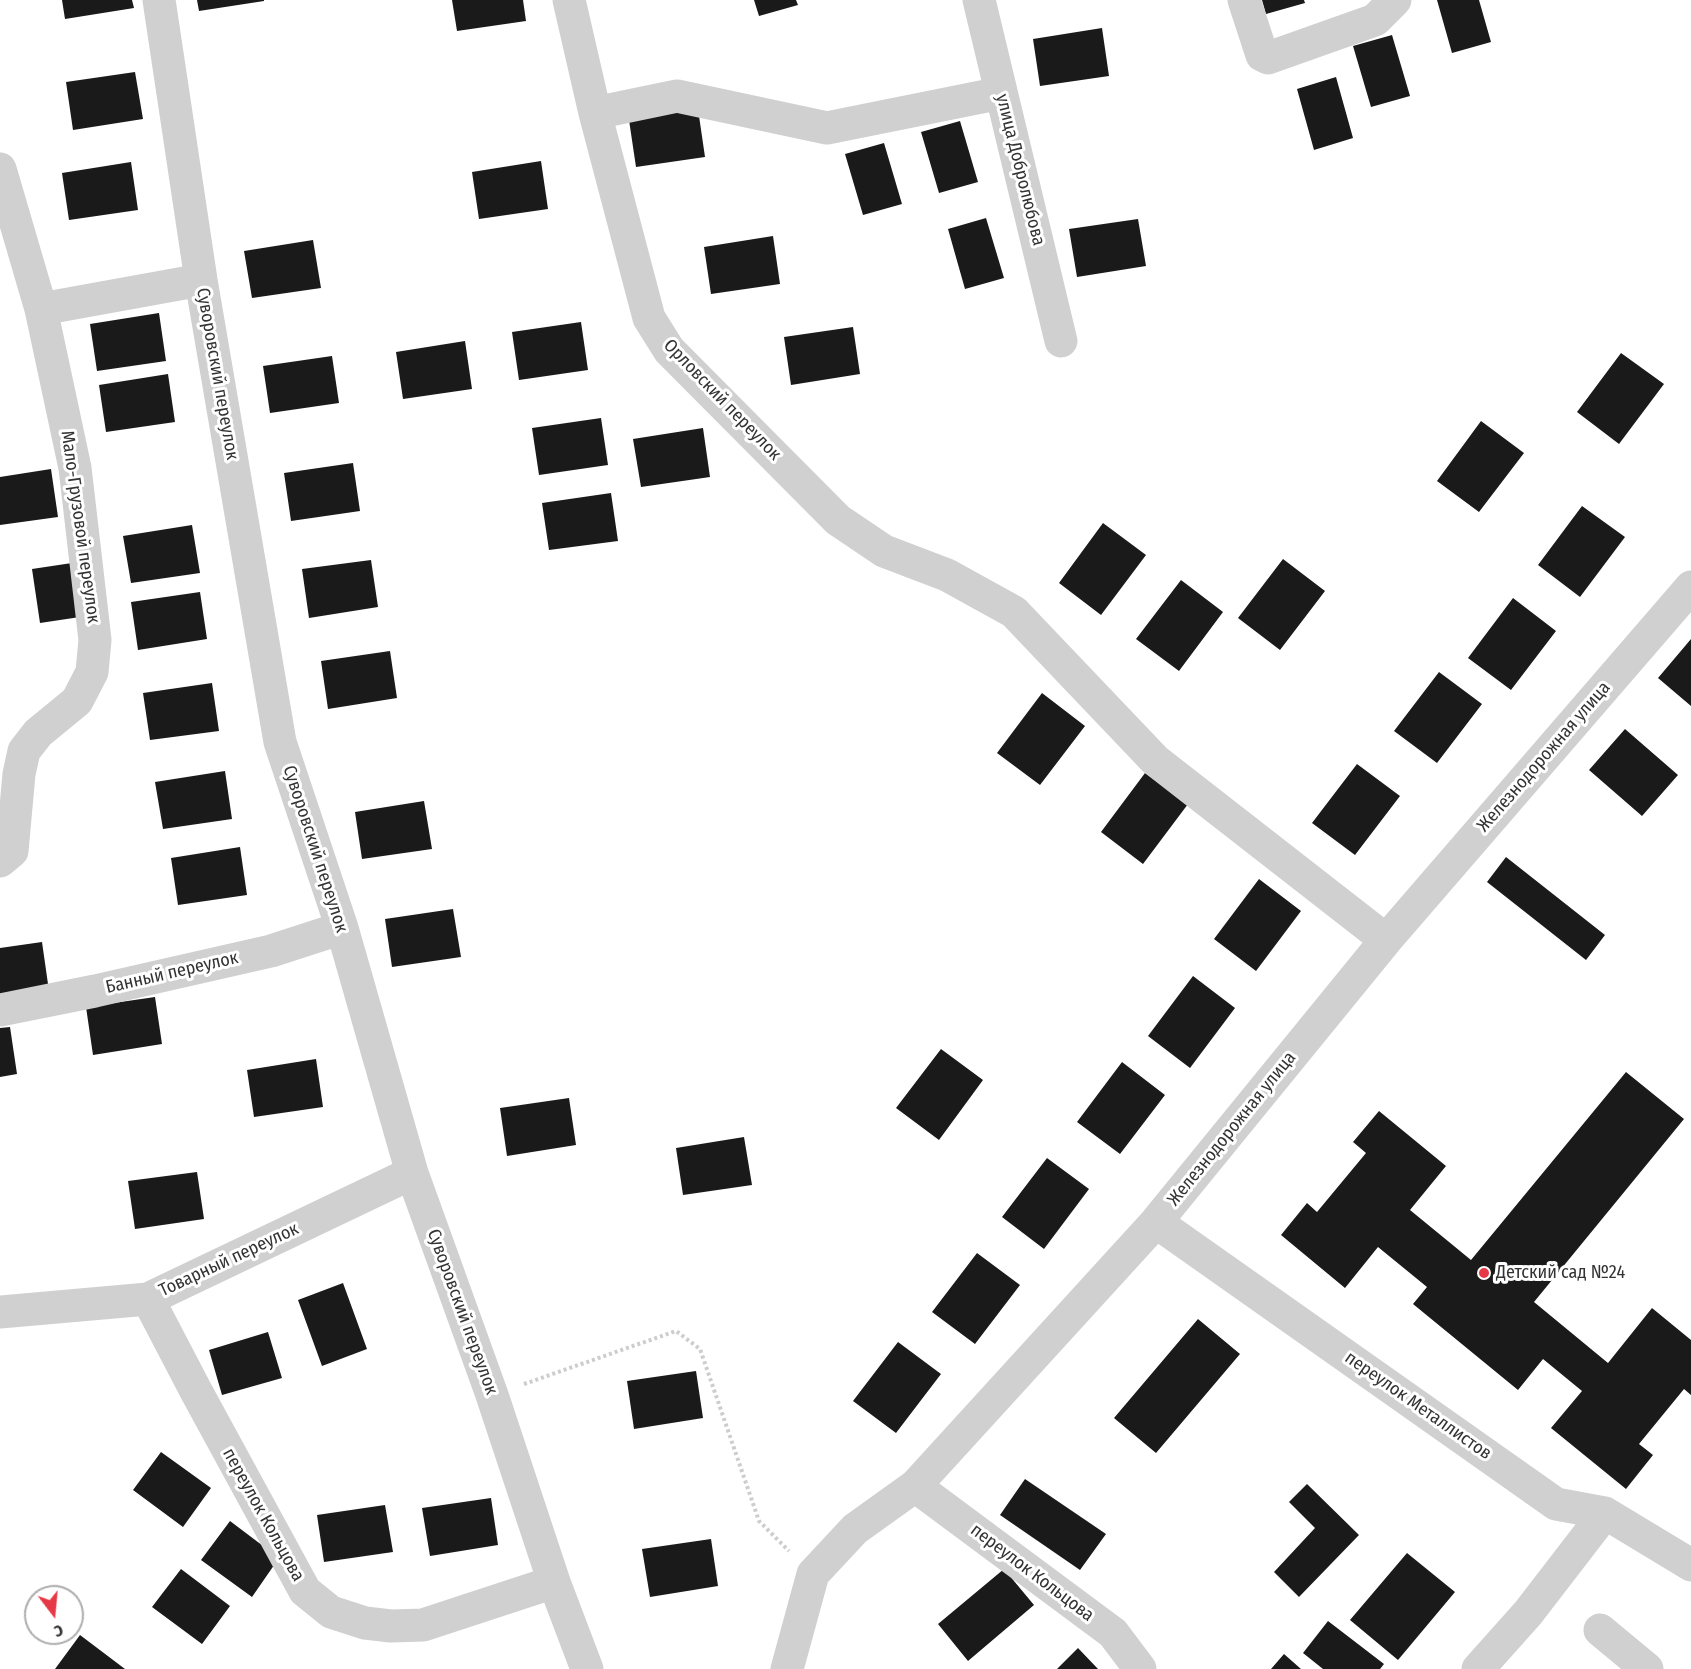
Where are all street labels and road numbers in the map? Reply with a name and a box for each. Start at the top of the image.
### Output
street label: улица Добролюбова [991,92,1049,248]
street label: Суворовский переулок [191,286,243,462]
street label: Орловский переулок [659,335,785,465]
street label: Мало-Грузовой переулок [56,429,104,625]
street label: Железнодорожная улица [1473,677,1615,837]
street label: Суворовский переулок [278,763,352,935]
street label: Банный переулок [104,947,240,999]
street label: Железнодорожная улица [1163,1048,1301,1210]
street label: Товарный переулок [156,1218,302,1302]
street label: Суворовский переулок [422,1226,502,1398]
street label: переулок Металлистов [1341,1347,1495,1465]
street label: переулок Кольцова [217,1445,309,1585]
street label: переулок Кольцова [966,1520,1098,1626]

